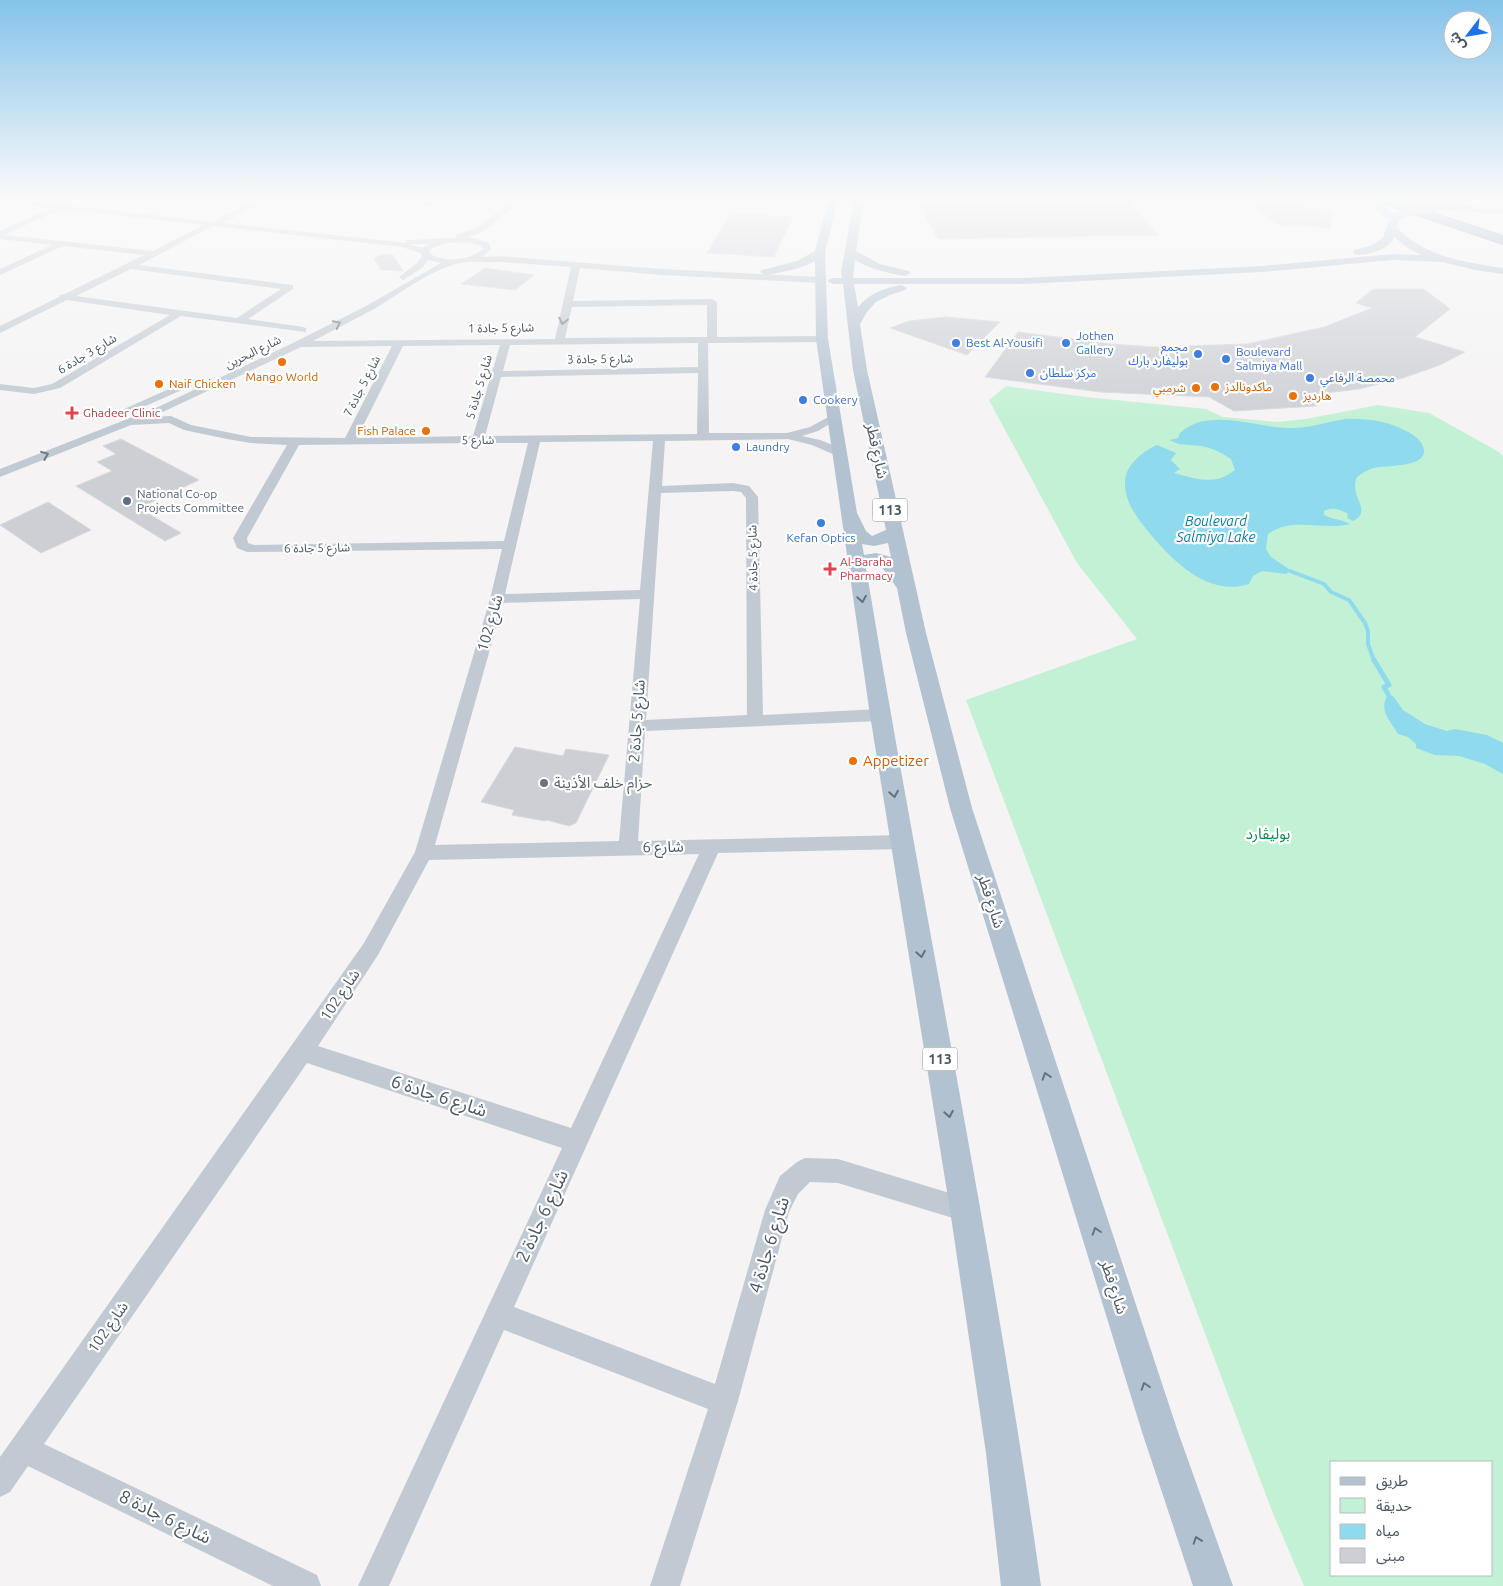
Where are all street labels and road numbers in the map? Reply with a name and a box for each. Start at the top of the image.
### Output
street label: شارع 5 جادة 1 [468,320,534,338]
street label: شارع 3 جادة 6 [55,331,120,379]
street label: شارع البحرين [223,332,284,373]
street label: شارع 5 جادة 3 [567,351,633,369]
street label: شارع 5 جادة 7 [341,353,385,420]
street label: شارع 5 جادة 5 [463,353,497,421]
street label: شارع قطر [859,421,892,481]
street label: شارع 5 [461,433,495,449]
road number: 113 [872,498,908,522]
street label: شارع 5 جادة 4 [745,525,763,591]
street label: شارع 5 جادة 6 [284,540,350,558]
street label: شارع 102 [473,592,510,654]
street label: شارع 5 جادة 2 [625,679,652,763]
street label: شارع 6 [642,838,684,859]
street label: شارع قطر [971,871,1008,932]
street label: شارع 102 [316,966,366,1026]
road number: 113 [922,1048,958,1070]
street label: شارع 6 جادة 6 [387,1070,490,1125]
street label: شارع 6 جادة 2 [511,1166,576,1267]
street label: شارع 6 جادة 4 [744,1194,797,1297]
street label: شارع قطر [1094,1257,1131,1318]
street label: شارع 102 [84,1298,135,1358]
street label: شارع 6 جادة 8 [114,1485,215,1551]

